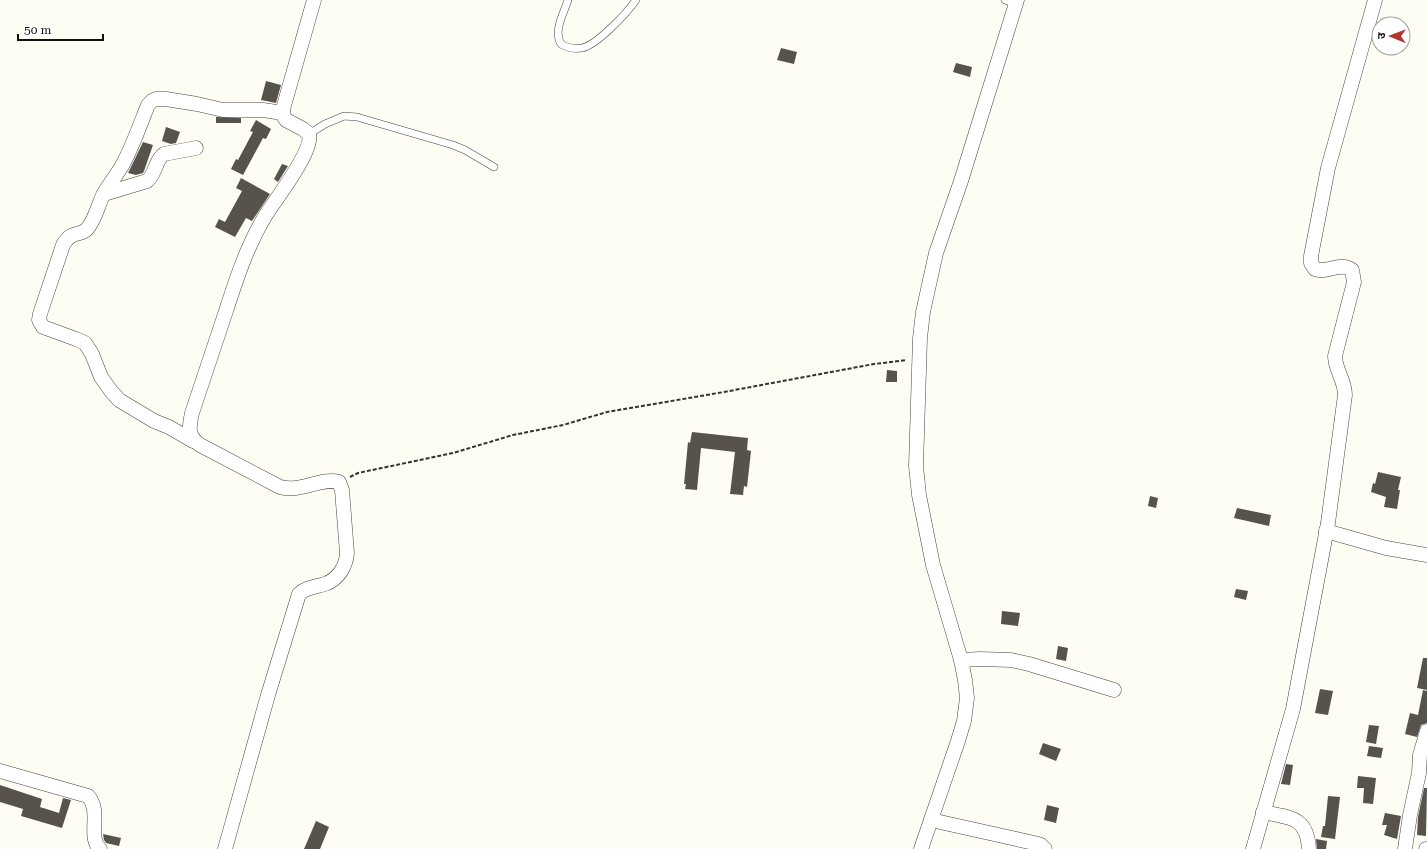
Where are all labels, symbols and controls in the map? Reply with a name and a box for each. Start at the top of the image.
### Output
scale bar [18,16,103,42]
north arrow [1371,16,1411,56]
text: 50 m [24,23,51,37]
text: उ [1375,32,1388,39]

